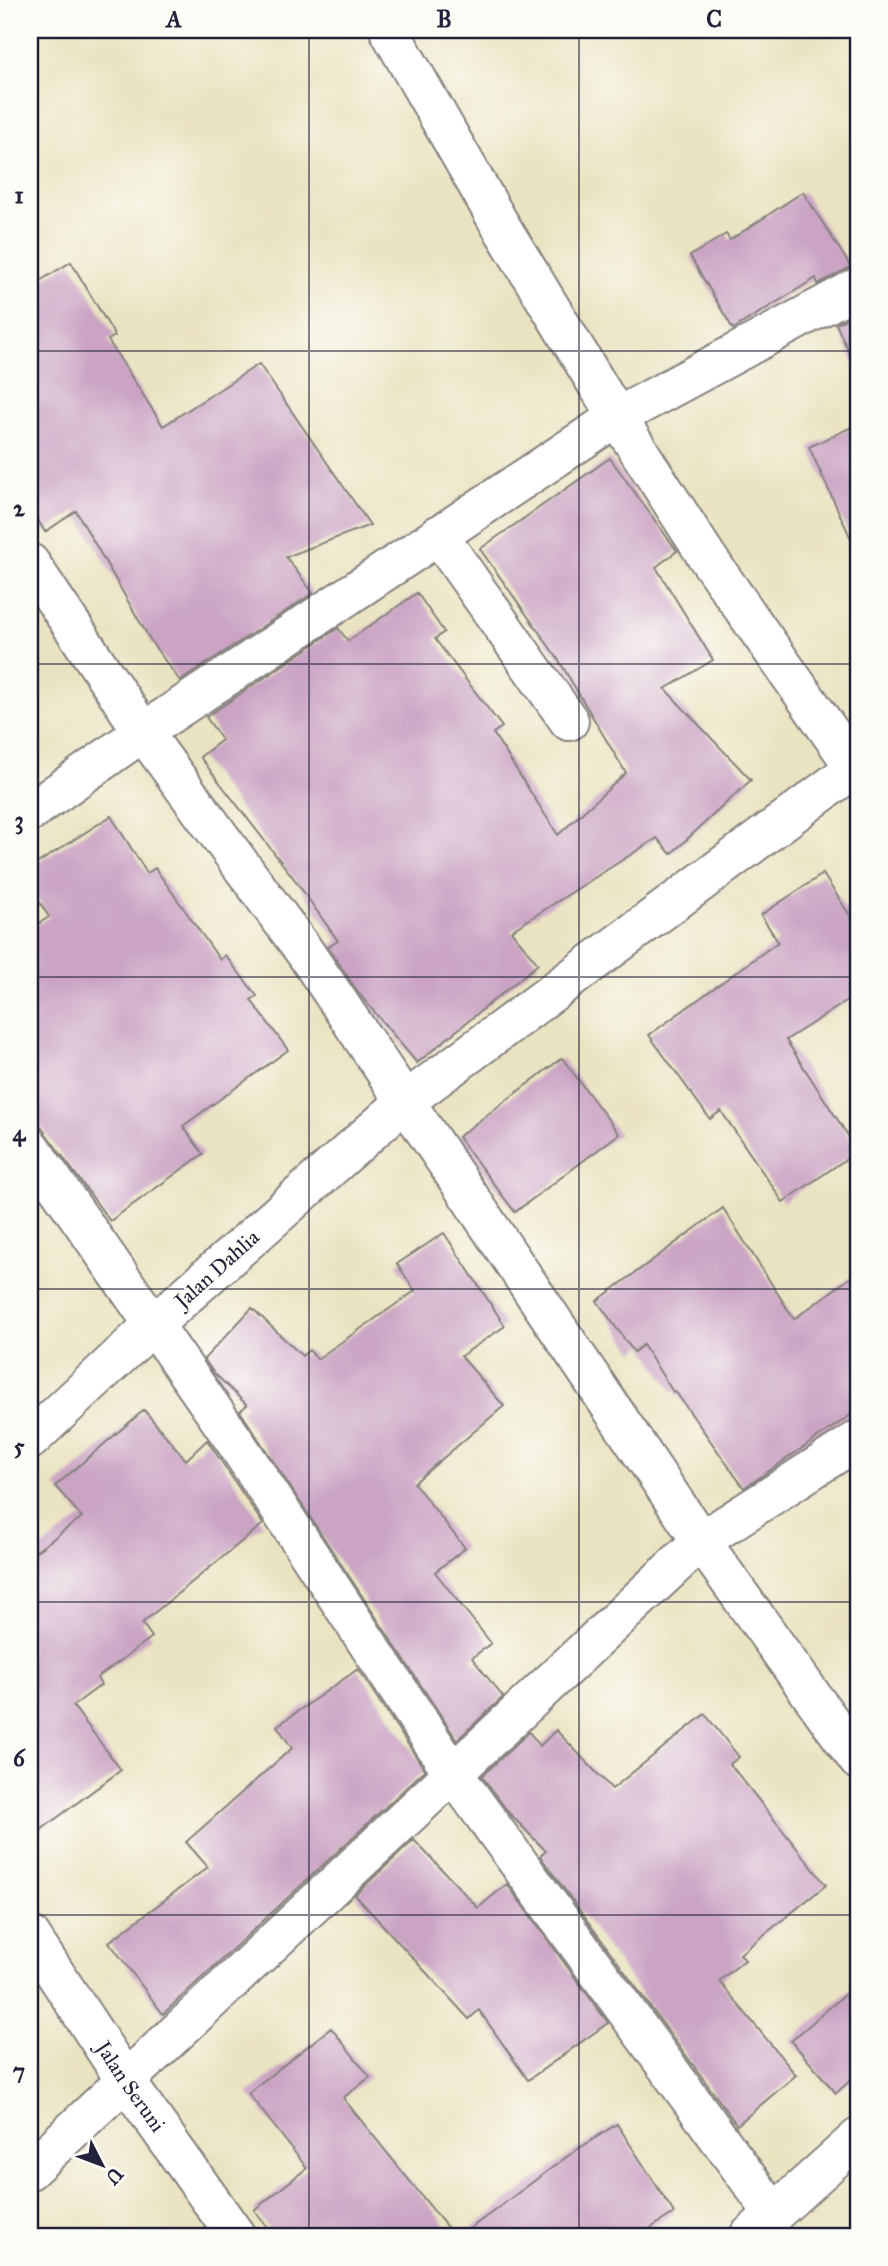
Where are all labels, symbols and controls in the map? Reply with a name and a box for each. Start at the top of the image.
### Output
text: A [164,5,182,33]
text: B [436,5,452,33]
text: C [706,5,722,33]
text: 1 [14,181,24,209]
text: 2 [13,494,25,522]
text: 3 [14,806,24,835]
text: 4 [13,1119,27,1147]
street label: Jalan Dahlia [168,1224,265,1315]
text: 5 [14,1432,25,1460]
text: 6 [13,1744,26,1772]
street label: Jalan Seruni [89,2035,171,2137]
text: 7 [13,2057,25,2085]
north arrow [66,2130,136,2200]
text: U [100,2163,128,2190]

